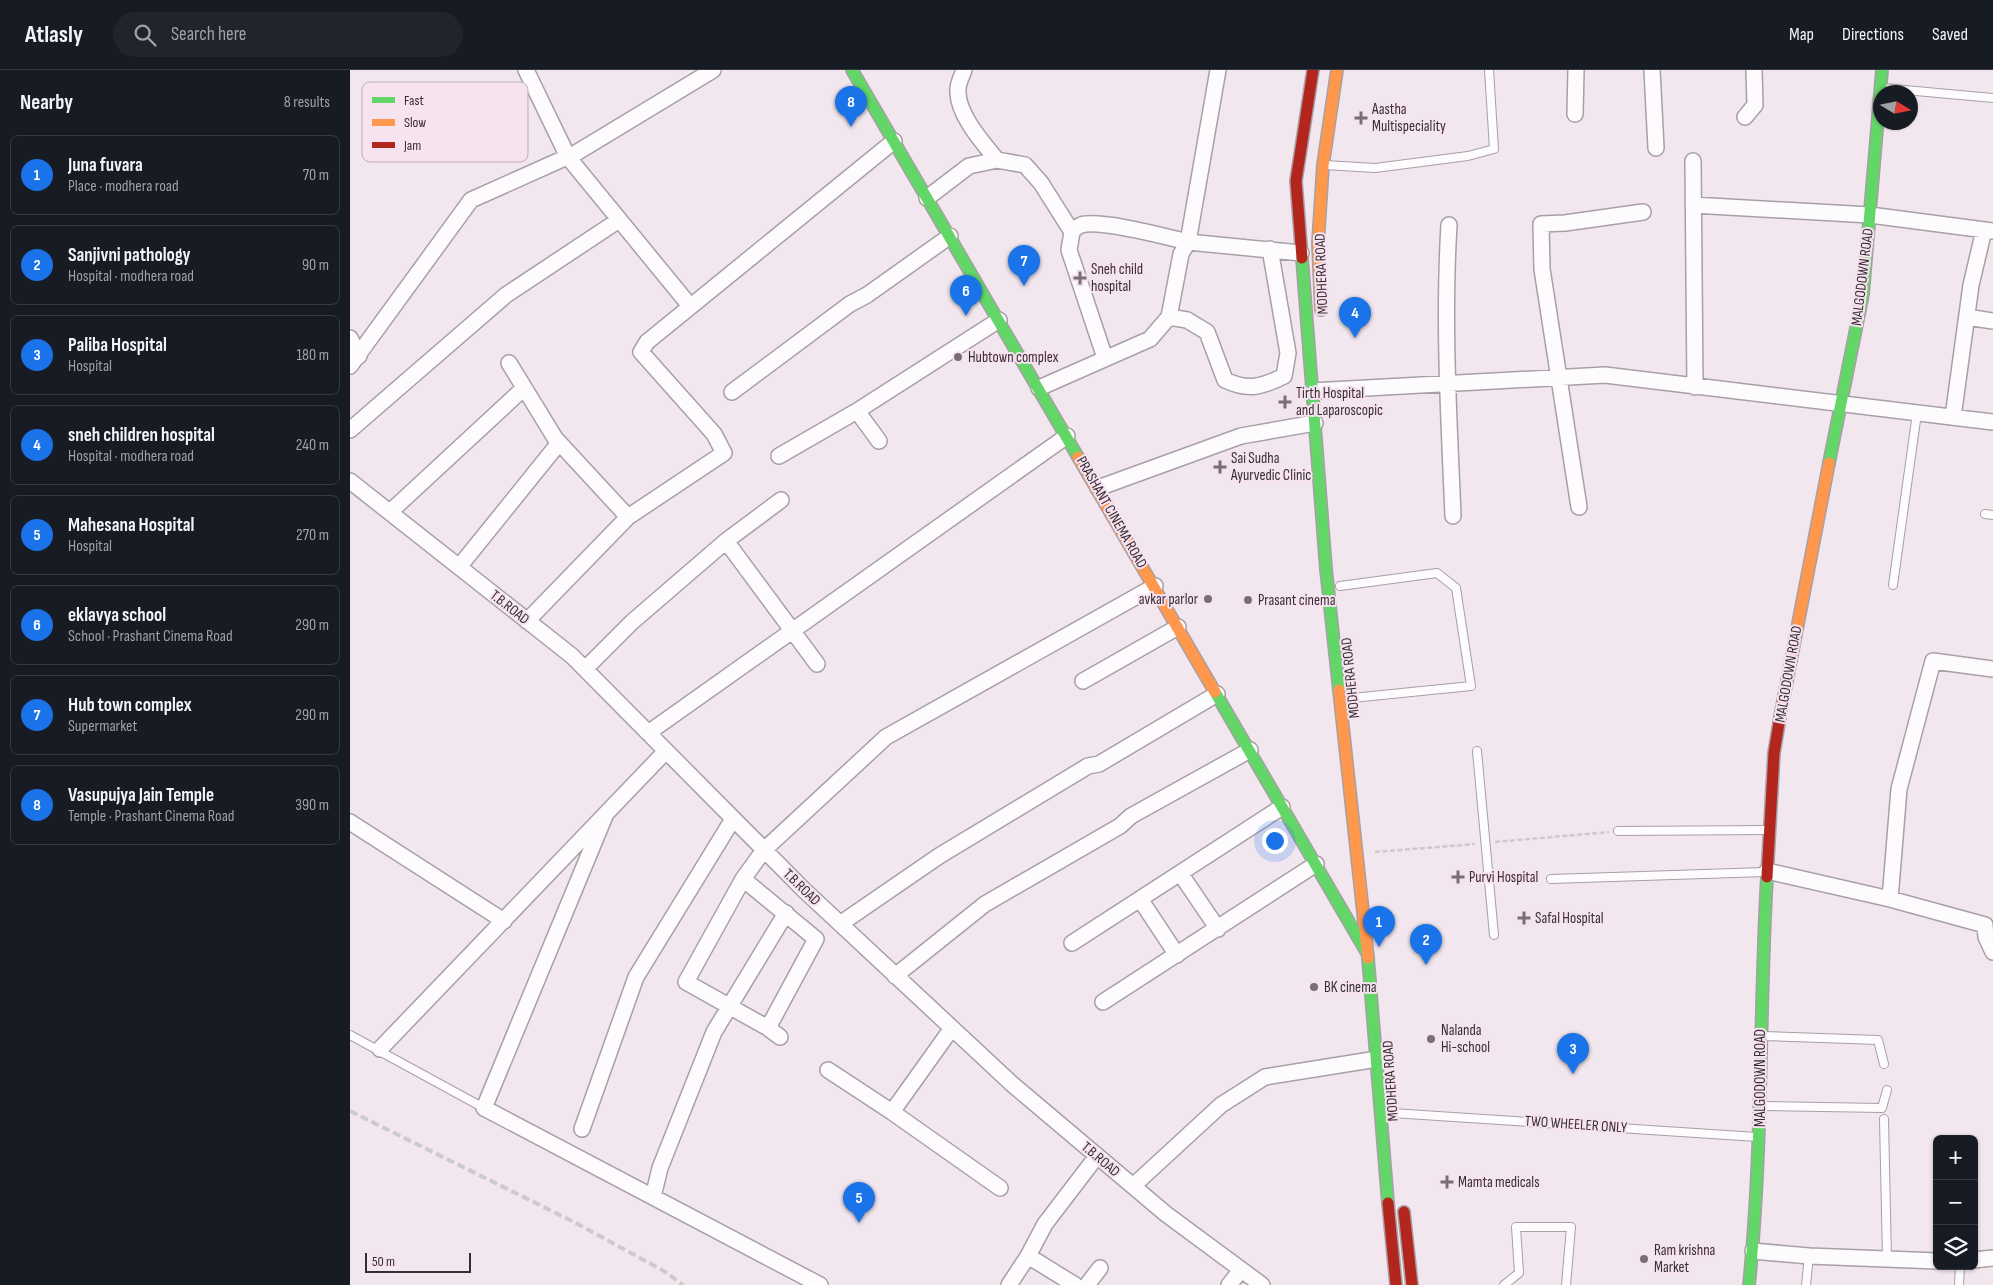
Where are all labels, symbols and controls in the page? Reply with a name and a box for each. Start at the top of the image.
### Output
search box [113,12,463,57]
text: Atlasly [25,20,83,49]
icon: search [131,21,159,49]
text: Search here [171,23,246,46]
text: Map [1789,24,1814,45]
text: Directions [1842,24,1904,45]
text: Saved [1932,24,1968,45]
legend [362,82,528,162]
north arrow [1873,85,1918,130]
pin: 8 [835,86,867,127]
text: Nearby [20,90,73,115]
text: Fast [404,92,424,109]
text: 8 results [284,93,330,112]
place label: Aastha Multispeciality [1371,100,1446,136]
marker: Aastha Multispeciality [1354,111,1368,125]
text: Slow [404,114,426,131]
text: Jam [403,137,421,154]
text: Juna fuvara [68,154,143,177]
text: 1 [34,166,40,185]
text: 70 m [303,166,329,185]
text: Place · modhera road [68,177,179,196]
street label: MALGODOWN ROAD [1847,227,1878,327]
street label: MODHERA ROAD [1311,233,1332,315]
text: Sanjivni pathology [68,244,190,267]
pin: 7 [1008,245,1040,286]
text: 2 [33,256,41,275]
text: 90 m [302,256,329,275]
place label: Sneh child hospital [1091,260,1143,296]
text: Hospital · modhera road [68,267,194,286]
marker: Sneh child hospital [1073,271,1087,285]
pin: 6 [950,275,982,316]
pin: 4 [1339,297,1371,338]
text: Paliba Hospital [68,334,167,357]
text: 3 [33,346,41,365]
text: 180 m [296,346,329,365]
place label: Hubtown complex [968,348,1059,367]
marker: Hubtown complex [952,351,964,363]
text: Hospital [68,357,112,376]
place label: Tirth Hospital and Laparoscopic [1296,384,1383,420]
marker: Tirth Hospital and Laparoscopic [1278,395,1292,409]
text: sneh children hospital [68,424,215,447]
text: 4 [33,436,41,455]
text: 240 m [296,436,329,455]
text: Hospital · modhera road [68,447,194,466]
place label: Sai Sudha Ayurvedic Clinic [1230,449,1311,485]
street label: PRASHANT CINEMA ROAD [1072,453,1151,572]
marker: Sai Sudha Ayurvedic Clinic [1213,460,1227,474]
text: Mahesana Hospital [68,514,194,537]
text: 5 [33,526,41,545]
text: 270 m [296,526,329,545]
text: Hospital [68,537,112,556]
street label: T.B.ROAD [486,586,533,629]
place label: avkar parlor [1139,590,1199,609]
place label: Prasant cinema [1258,591,1336,610]
marker: avkar parlor [1202,593,1214,605]
marker: Prasant cinema [1242,594,1254,606]
text: eklavya school [68,604,166,627]
text: 6 [33,616,41,635]
text: 290 m [295,616,329,635]
street label: MALGODOWN ROAD [1771,624,1806,724]
text: School · Prashant Cinema Road [68,627,233,646]
street label: MODHERA ROAD [1337,637,1364,719]
text: Hub town complex [68,694,192,717]
text: 7 [34,706,40,725]
text: 290 m [295,706,329,725]
text: Supermarket [68,717,137,736]
text: Vasupujya Jain Temple [68,784,214,807]
text: 8 [33,796,41,815]
text: 390 m [295,796,329,815]
text: Temple · Prashant Cinema Road [68,807,234,826]
your location [1262,828,1288,854]
street label: T.B.ROAD [779,865,824,910]
place label: Purvi Hospital [1469,868,1538,887]
marker: Purvi Hospital [1451,870,1465,884]
pin: 1 [1363,906,1395,947]
place label: Safal Hospital [1535,909,1604,928]
marker: Safal Hospital [1517,911,1531,925]
pin: 2 [1410,924,1442,965]
place label: BK cinema [1324,978,1377,997]
marker: BK cinema [1308,981,1320,993]
place label: Nalanda Hi-school [1441,1021,1490,1057]
street label: MALGODOWN ROAD [1751,1029,1770,1127]
marker: Nalanda Hi-school [1425,1033,1437,1045]
pin: 3 [1557,1033,1589,1074]
street label: MODHERA ROAD [1378,1040,1403,1122]
street label: TWO WHEELER ONLY [1524,1111,1628,1138]
map controls [1933,1135,1978,1270]
button: + [1933,1135,1978,1180]
street label: T.B.ROAD [1077,1138,1124,1181]
place label: Mamta medicals [1458,1173,1540,1192]
marker: Mamta medicals [1440,1175,1454,1189]
button: − [1933,1180,1978,1225]
pin: 5 [843,1182,875,1223]
button: layers [1933,1225,1978,1270]
place label: Ram krishna Market [1654,1241,1716,1277]
scale bar [365,1250,471,1273]
text: 50 m [372,1253,395,1270]
marker: Ram krishna Market [1638,1253,1650,1265]

